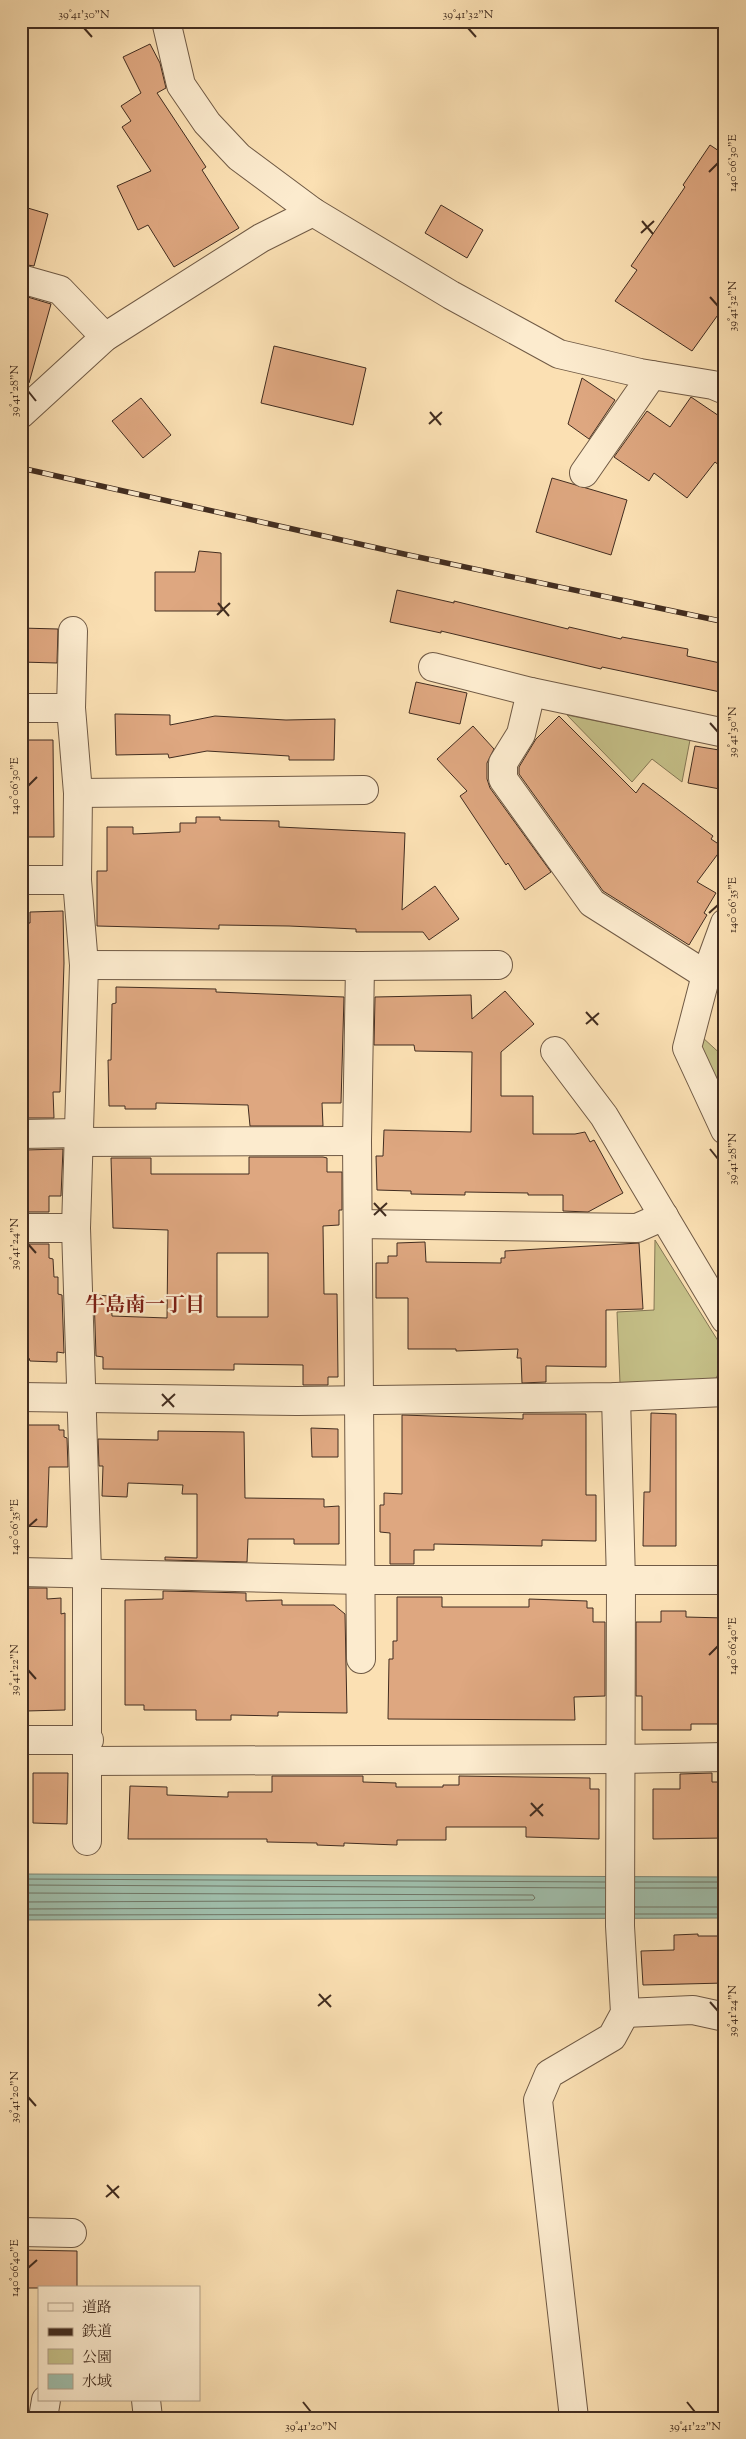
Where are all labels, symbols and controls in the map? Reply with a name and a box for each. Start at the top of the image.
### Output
text: 39°41'30"N [58,6,110,24]
text: 39°41'32"N [443,6,494,24]
text: 140°06'30"E [724,133,742,192]
text: 39°41'32"N [724,280,742,331]
text: 39°41'28"N [6,365,24,417]
text: 39°41'30"N [724,706,742,758]
text: 140°06'30"E [6,756,24,815]
text: 140°06'35"E [724,876,742,933]
text: 39°41'28"N [724,1133,742,1185]
text: 39°41'24"N [6,1218,24,1270]
district label: 牛島南一丁目 [85,1292,205,1321]
text: 140°06'35"E [6,1498,24,1555]
text: 140°06'40"E [724,1616,742,1675]
text: 39°41'22"N [6,1644,24,1696]
text: 39°41'24"N [724,1985,742,2037]
text: 39°41'20"N [6,2071,24,2123]
text: 140°06'40"E [6,2238,24,2297]
legend [38,2286,200,2402]
text: 道路 [82,2298,112,2319]
text: 鉄道 [82,2322,112,2343]
text: 公園 [82,2348,112,2369]
text: 水域 [82,2372,112,2393]
text: 39°41'20"N [285,2418,337,2436]
text: 39°41'22"N [669,2418,721,2436]

